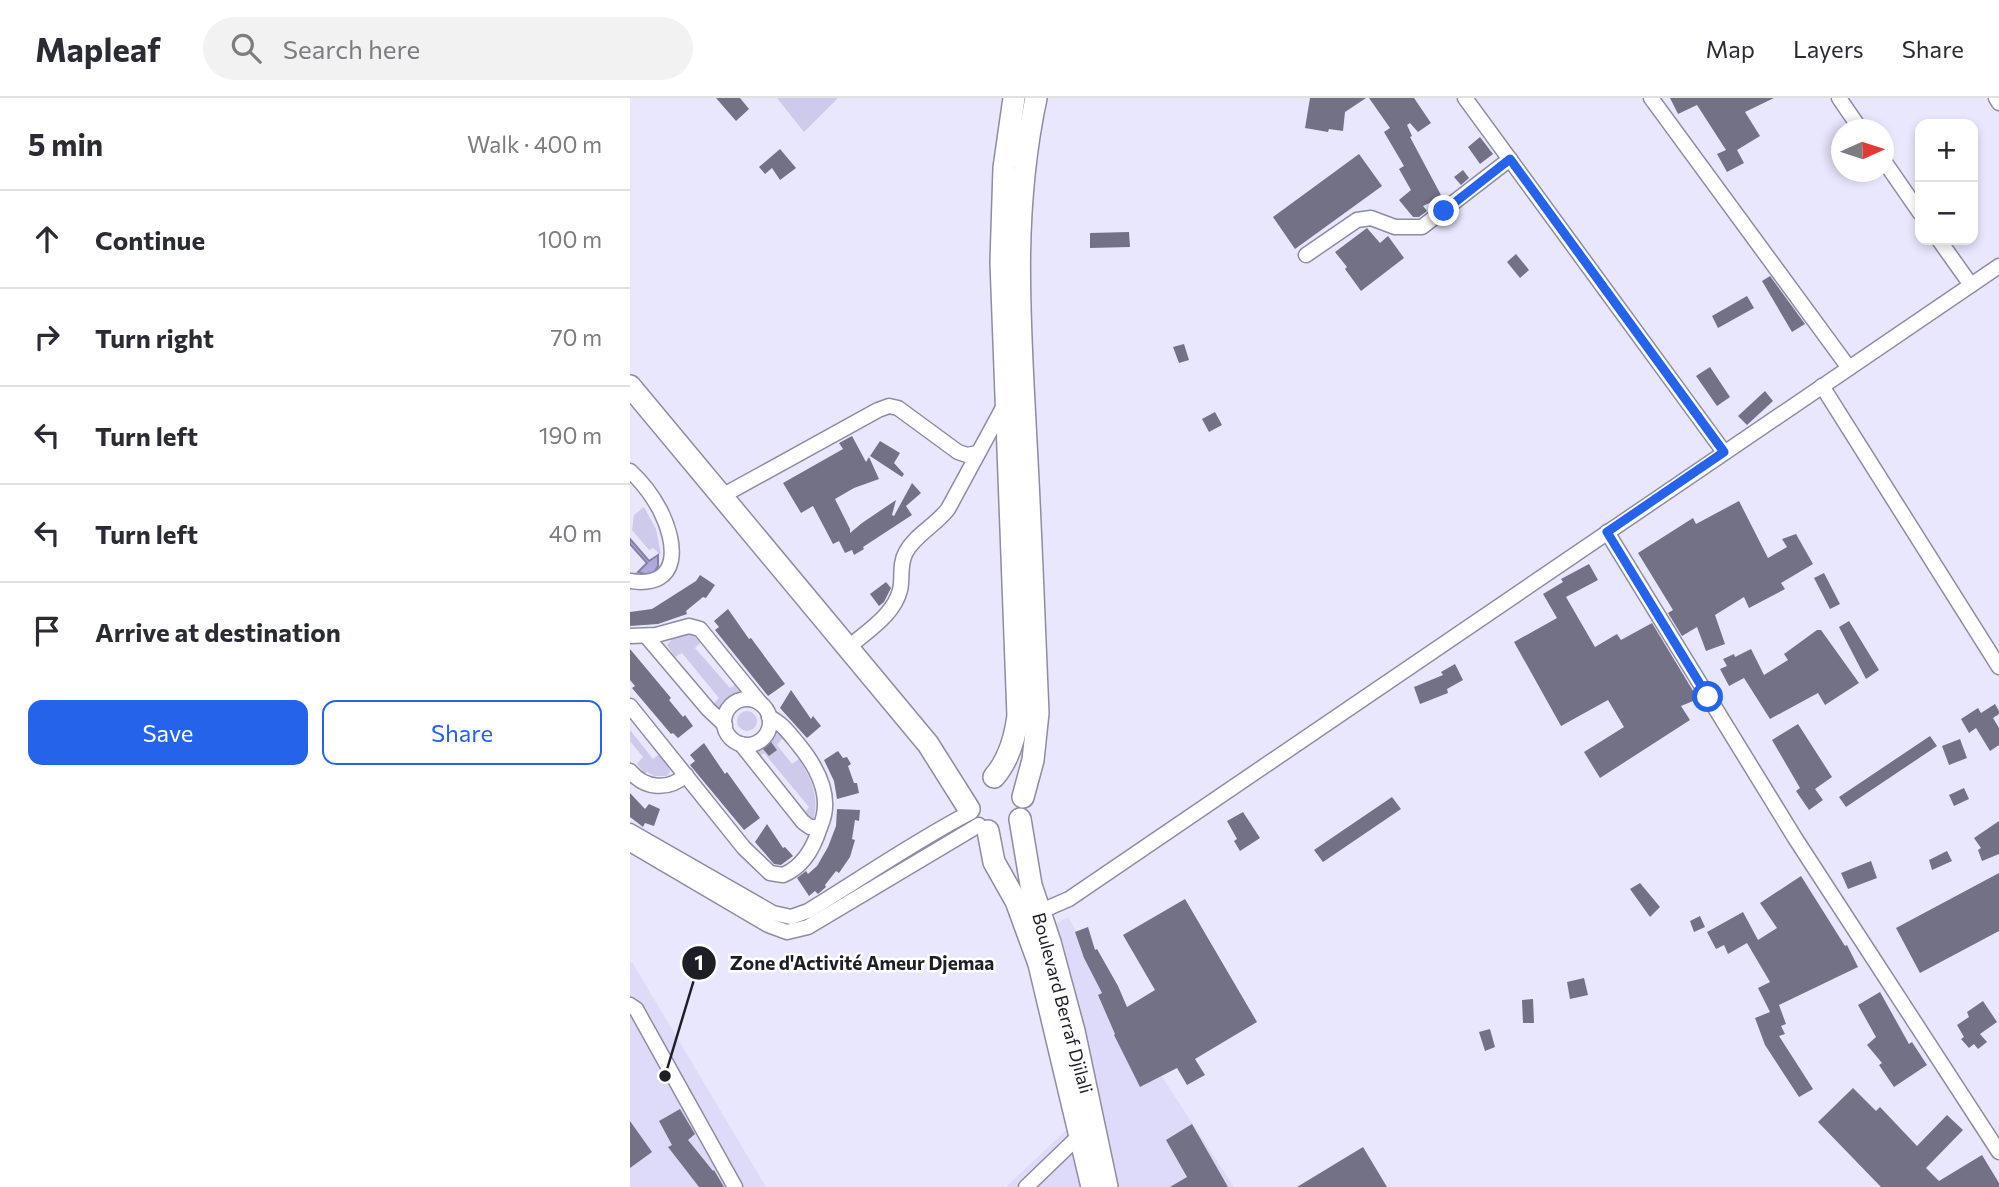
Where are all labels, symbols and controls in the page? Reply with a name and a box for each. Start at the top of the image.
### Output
search box [203,17,693,80]
text: Mapleaf [35,28,161,69]
icon: search [227,29,265,67]
text: Search here [283,33,420,64]
text: Map [1706,34,1755,63]
text: Layers [1793,34,1864,63]
text: Share [1902,34,1964,63]
north arrow [1831,119,1894,182]
map controls [1915,119,1978,245]
button: + [1915,119,1978,182]
text: 5 min [28,125,103,162]
text: Walk · 400 m [467,130,602,158]
button: − [1915,182,1978,245]
route end [1428,195,1459,226]
icon: ahead [28,220,66,258]
text: Continue [95,224,205,255]
text: 100 m [538,225,602,253]
icon: right [28,318,66,356]
text: Turn right [95,322,214,353]
text: 70 m [550,323,602,351]
icon: left [28,416,66,454]
text: Turn left [95,420,198,451]
text: 190 m [539,421,602,449]
icon: left [28,514,66,552]
text: Turn left [95,518,198,549]
text: 40 m [549,519,602,547]
icon: arrive [28,612,66,650]
text: Arrive at destination [95,616,341,647]
route start [1692,681,1723,712]
button: Save [28,700,308,765]
button: Share [322,700,602,765]
street label: Boulevard Berraf Djilali [1028,910,1098,1096]
callout: Zone d'Activité Ameur Djemaa [681,943,1009,983]
text: 1 [694,949,704,974]
text: Zone d'Activité Ameur Djemaa [730,951,994,974]

